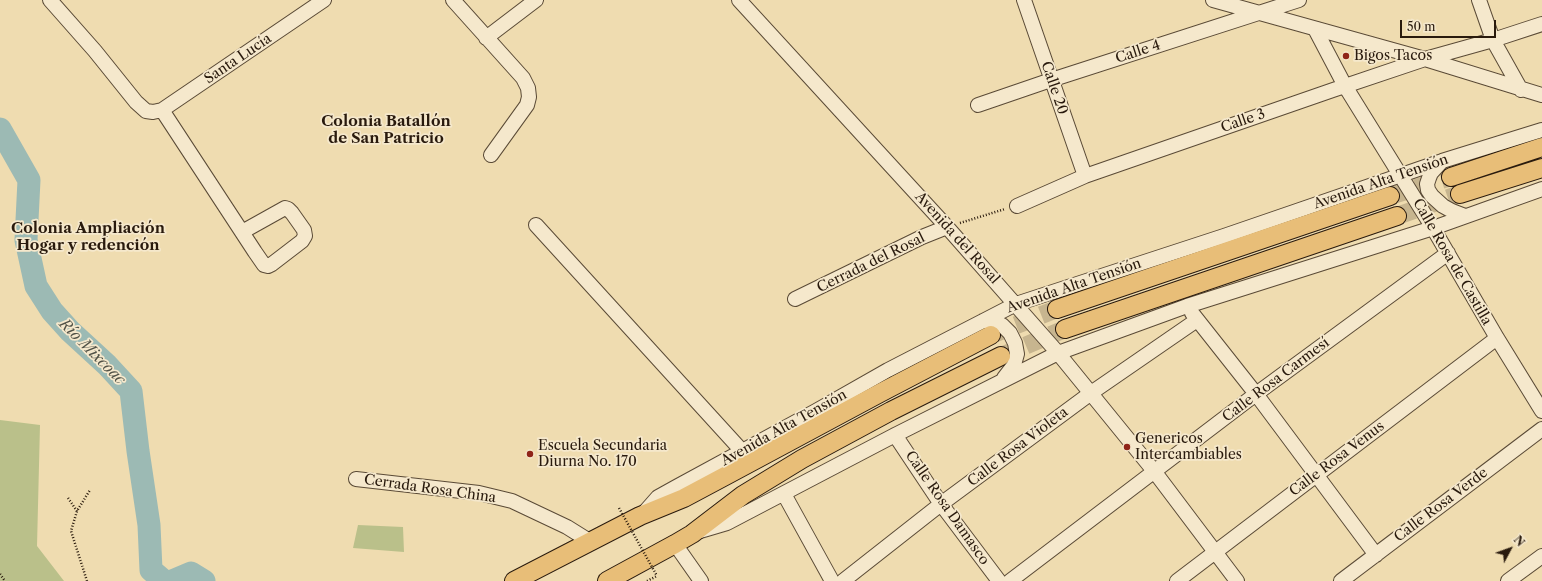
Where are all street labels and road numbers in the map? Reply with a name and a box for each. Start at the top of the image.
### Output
street label: Santa Lucía [201,30,275,88]
street label: Calle 4 [1113,37,1163,67]
street label: Calle 20 [1037,59,1071,117]
street label: Calle 3 [1219,106,1267,136]
street label: Avenida Alta Tensión [1311,151,1451,213]
street label: Avenida del Rosal [911,189,1003,287]
street label: Calle Rosa de Castilla [1409,196,1495,328]
street label: Cerrada del Rosal [814,230,928,296]
street label: Avenida Alta Tensión [1004,255,1144,317]
street label: Calle Rosa Carmesí [1219,334,1333,426]
street label: Avenida Alta Tensión [718,386,850,470]
street label: Calle Rosa Violeta [965,404,1071,490]
street label: Calle Rosa Venus [1286,418,1388,500]
street label: Calle Rosa Damasco [901,448,993,568]
street label: Calle Rosa Verde [1391,464,1491,546]
street label: Cerrada Rosa China [363,471,497,507]

